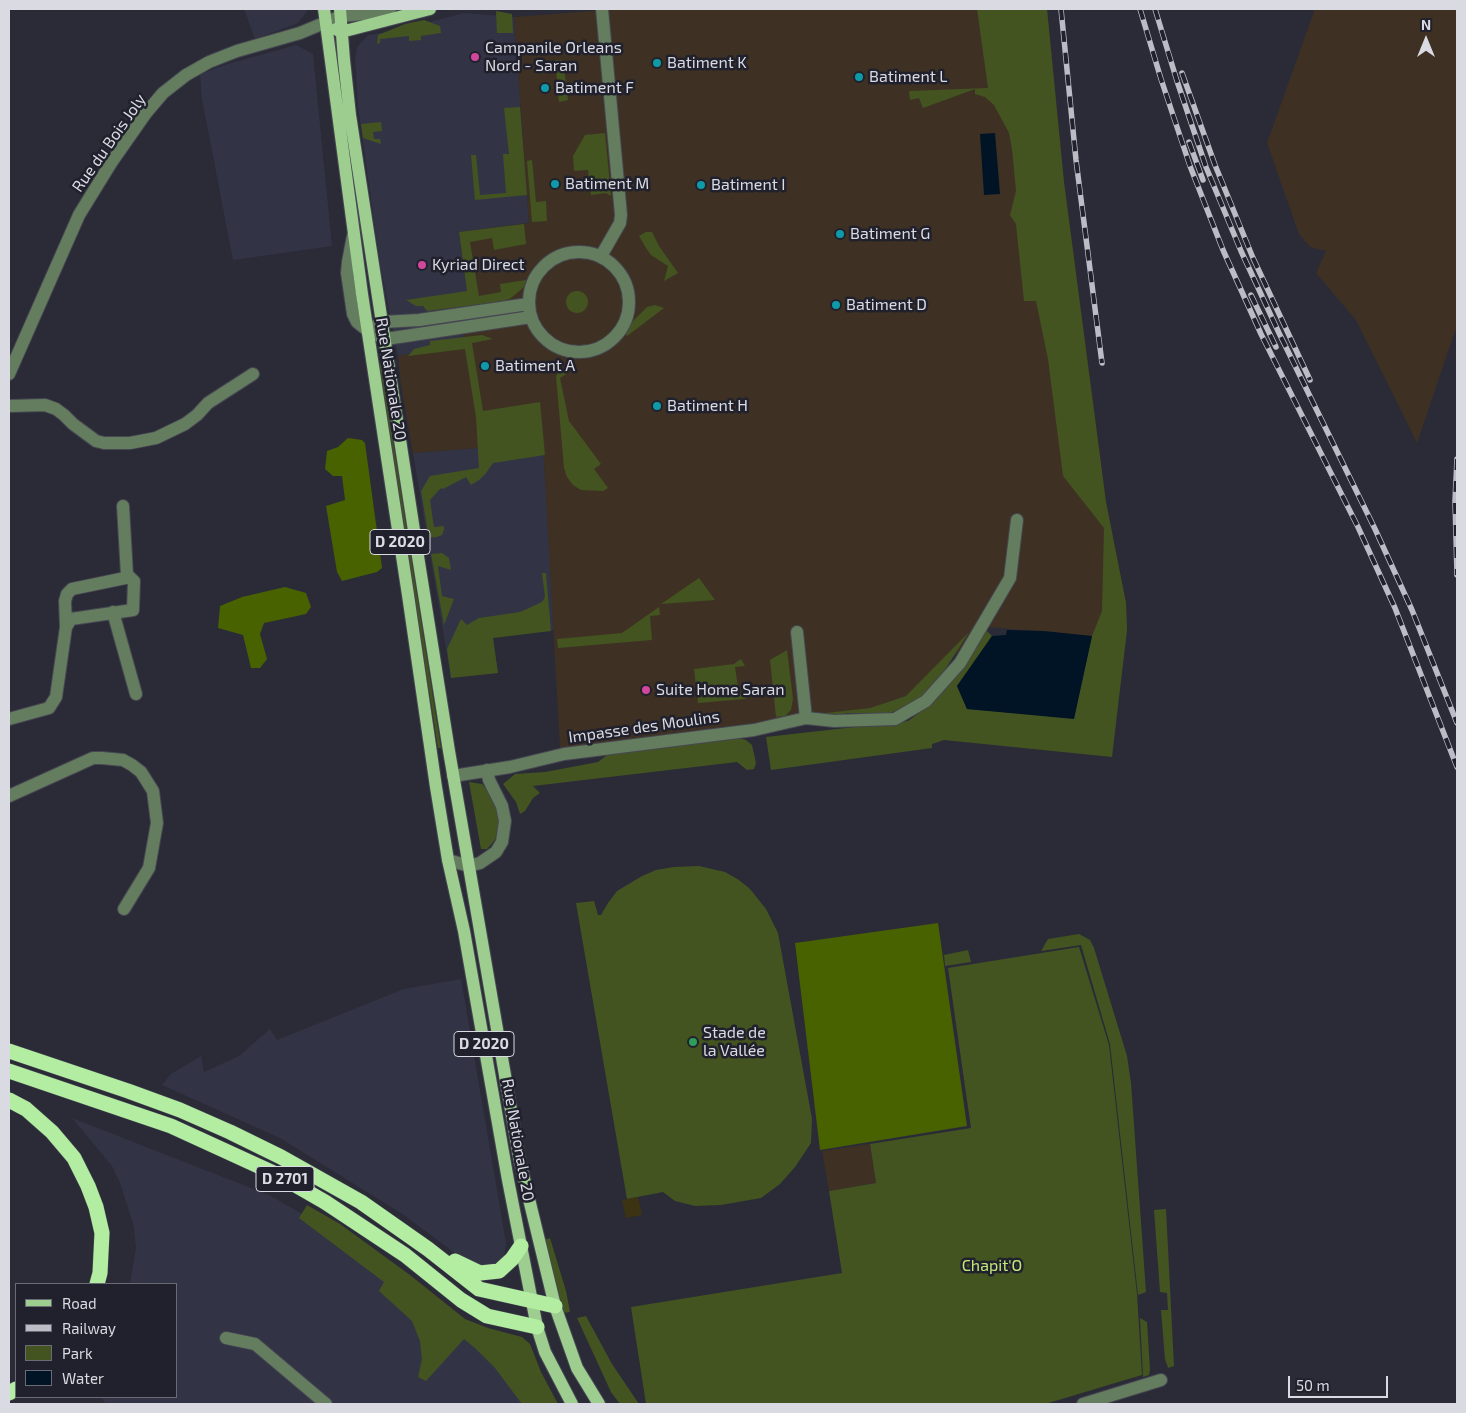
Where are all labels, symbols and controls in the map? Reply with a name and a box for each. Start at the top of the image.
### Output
north arrow [1401,15,1451,65]
text: N [1421,16,1431,33]
place label: Campanile Orleans Nord - Saran [485,38,622,76]
marker: Campanile Orleans Nord - Saran [469,51,481,63]
place label: Batiment K [667,53,747,73]
marker: Batiment K [651,57,663,69]
place label: Batiment L [869,67,948,87]
marker: Batiment L [853,71,865,83]
place label: Batiment F [555,78,634,98]
marker: Batiment F [539,82,551,94]
street label: Rue du Bois Joly [68,90,150,196]
place label: Batiment M [565,174,649,194]
place label: Batiment I [711,175,786,195]
marker: Batiment M [549,178,561,190]
marker: Batiment I [695,179,707,191]
place label: Batiment G [850,224,930,244]
marker: Batiment G [834,228,846,240]
place label: Kyriad Direct [432,255,525,275]
marker: Kyriad Direct [416,259,428,271]
place label: Batiment D [846,295,927,315]
marker: Batiment D [830,299,842,311]
street label: Rue Nationale 20 [372,316,410,442]
place label: Batiment A [495,356,575,376]
marker: Batiment A [479,360,491,372]
place label: Batiment H [667,396,748,416]
marker: Batiment H [651,400,663,412]
road number: D 2020 [370,530,430,554]
place label: Suite Home Saran [656,680,785,700]
marker: Suite Home Saran [640,684,652,696]
street label: Impasse des Moulins [567,707,721,747]
place label: Stade de la Vallée [703,1023,766,1061]
road number: D 2020 [454,1032,514,1056]
marker: Stade de la Vallée [687,1036,699,1048]
street label: Rue Nationale 20 [498,1077,538,1203]
road number: D 2701 [256,1166,314,1192]
park label: Chapit'O [962,1256,1022,1276]
legend [15,1283,178,1398]
text: Road [62,1294,97,1312]
text: Railway [62,1319,116,1337]
text: Park [62,1344,93,1362]
scale bar [1291,1366,1391,1398]
text: Water [62,1369,104,1387]
text: 50 m [1296,1376,1330,1394]

